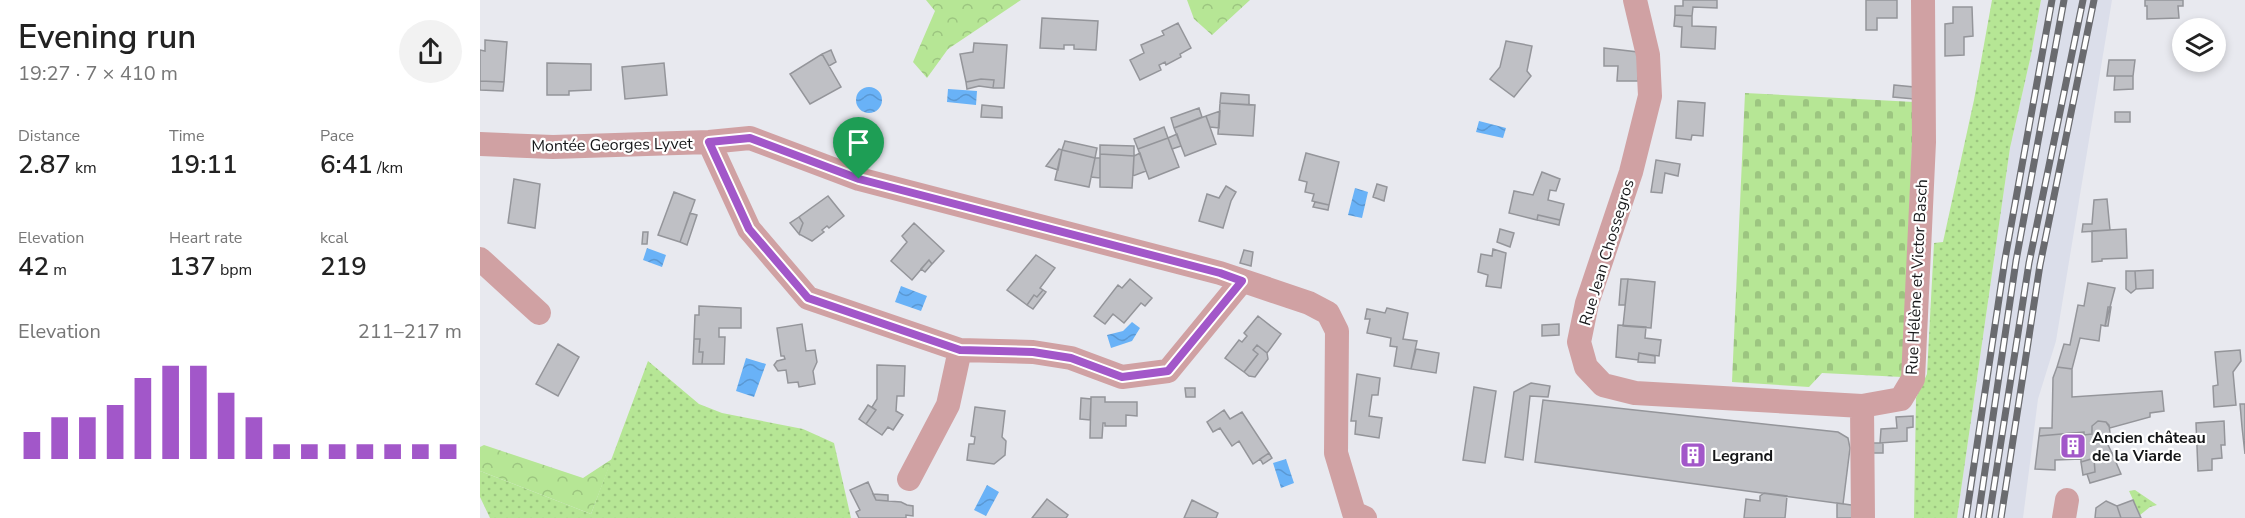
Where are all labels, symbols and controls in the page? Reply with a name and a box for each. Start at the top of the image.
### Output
text: Evening run [18,15,196,60]
map controls [2172,18,2226,72]
button: layers [2172,18,2226,72]
button: share [399,20,462,83]
text: 19:27 · 7 × 410 m [18,60,178,87]
pin [833,117,884,179]
text: Distance [18,125,80,147]
text: Time [169,125,205,147]
text: Pace [320,125,354,147]
icon: arrive [842,126,875,159]
street label: Montée Georges Lyvet [531,133,693,157]
text: 2.87 [18,147,71,182]
text: 19:11 [169,147,238,182]
text: 6:41 [320,147,373,182]
text: km [71,157,97,179]
text: /km [373,157,403,179]
street label: Rue Jean Chossegros [1574,176,1640,328]
street label: Rue Hélène et Victor Basch [1901,179,1933,375]
text: Elevation [18,227,84,249]
text: Heart rate [169,227,242,249]
text: kcal [320,227,348,249]
text: 42 [18,249,49,284]
text: 137 [169,249,216,284]
text: 219 [320,249,367,284]
text: m [49,259,67,281]
text: bpm [216,259,252,281]
text: Elevation [18,318,101,345]
text: 211–217 m [358,318,462,345]
place label: Ancien château de la Viarde [2092,427,2206,467]
building icon: Ancien château de la Viarde [2058,431,2088,461]
building icon: Legrand [1678,440,1708,470]
place label: Legrand [1712,445,1773,467]

